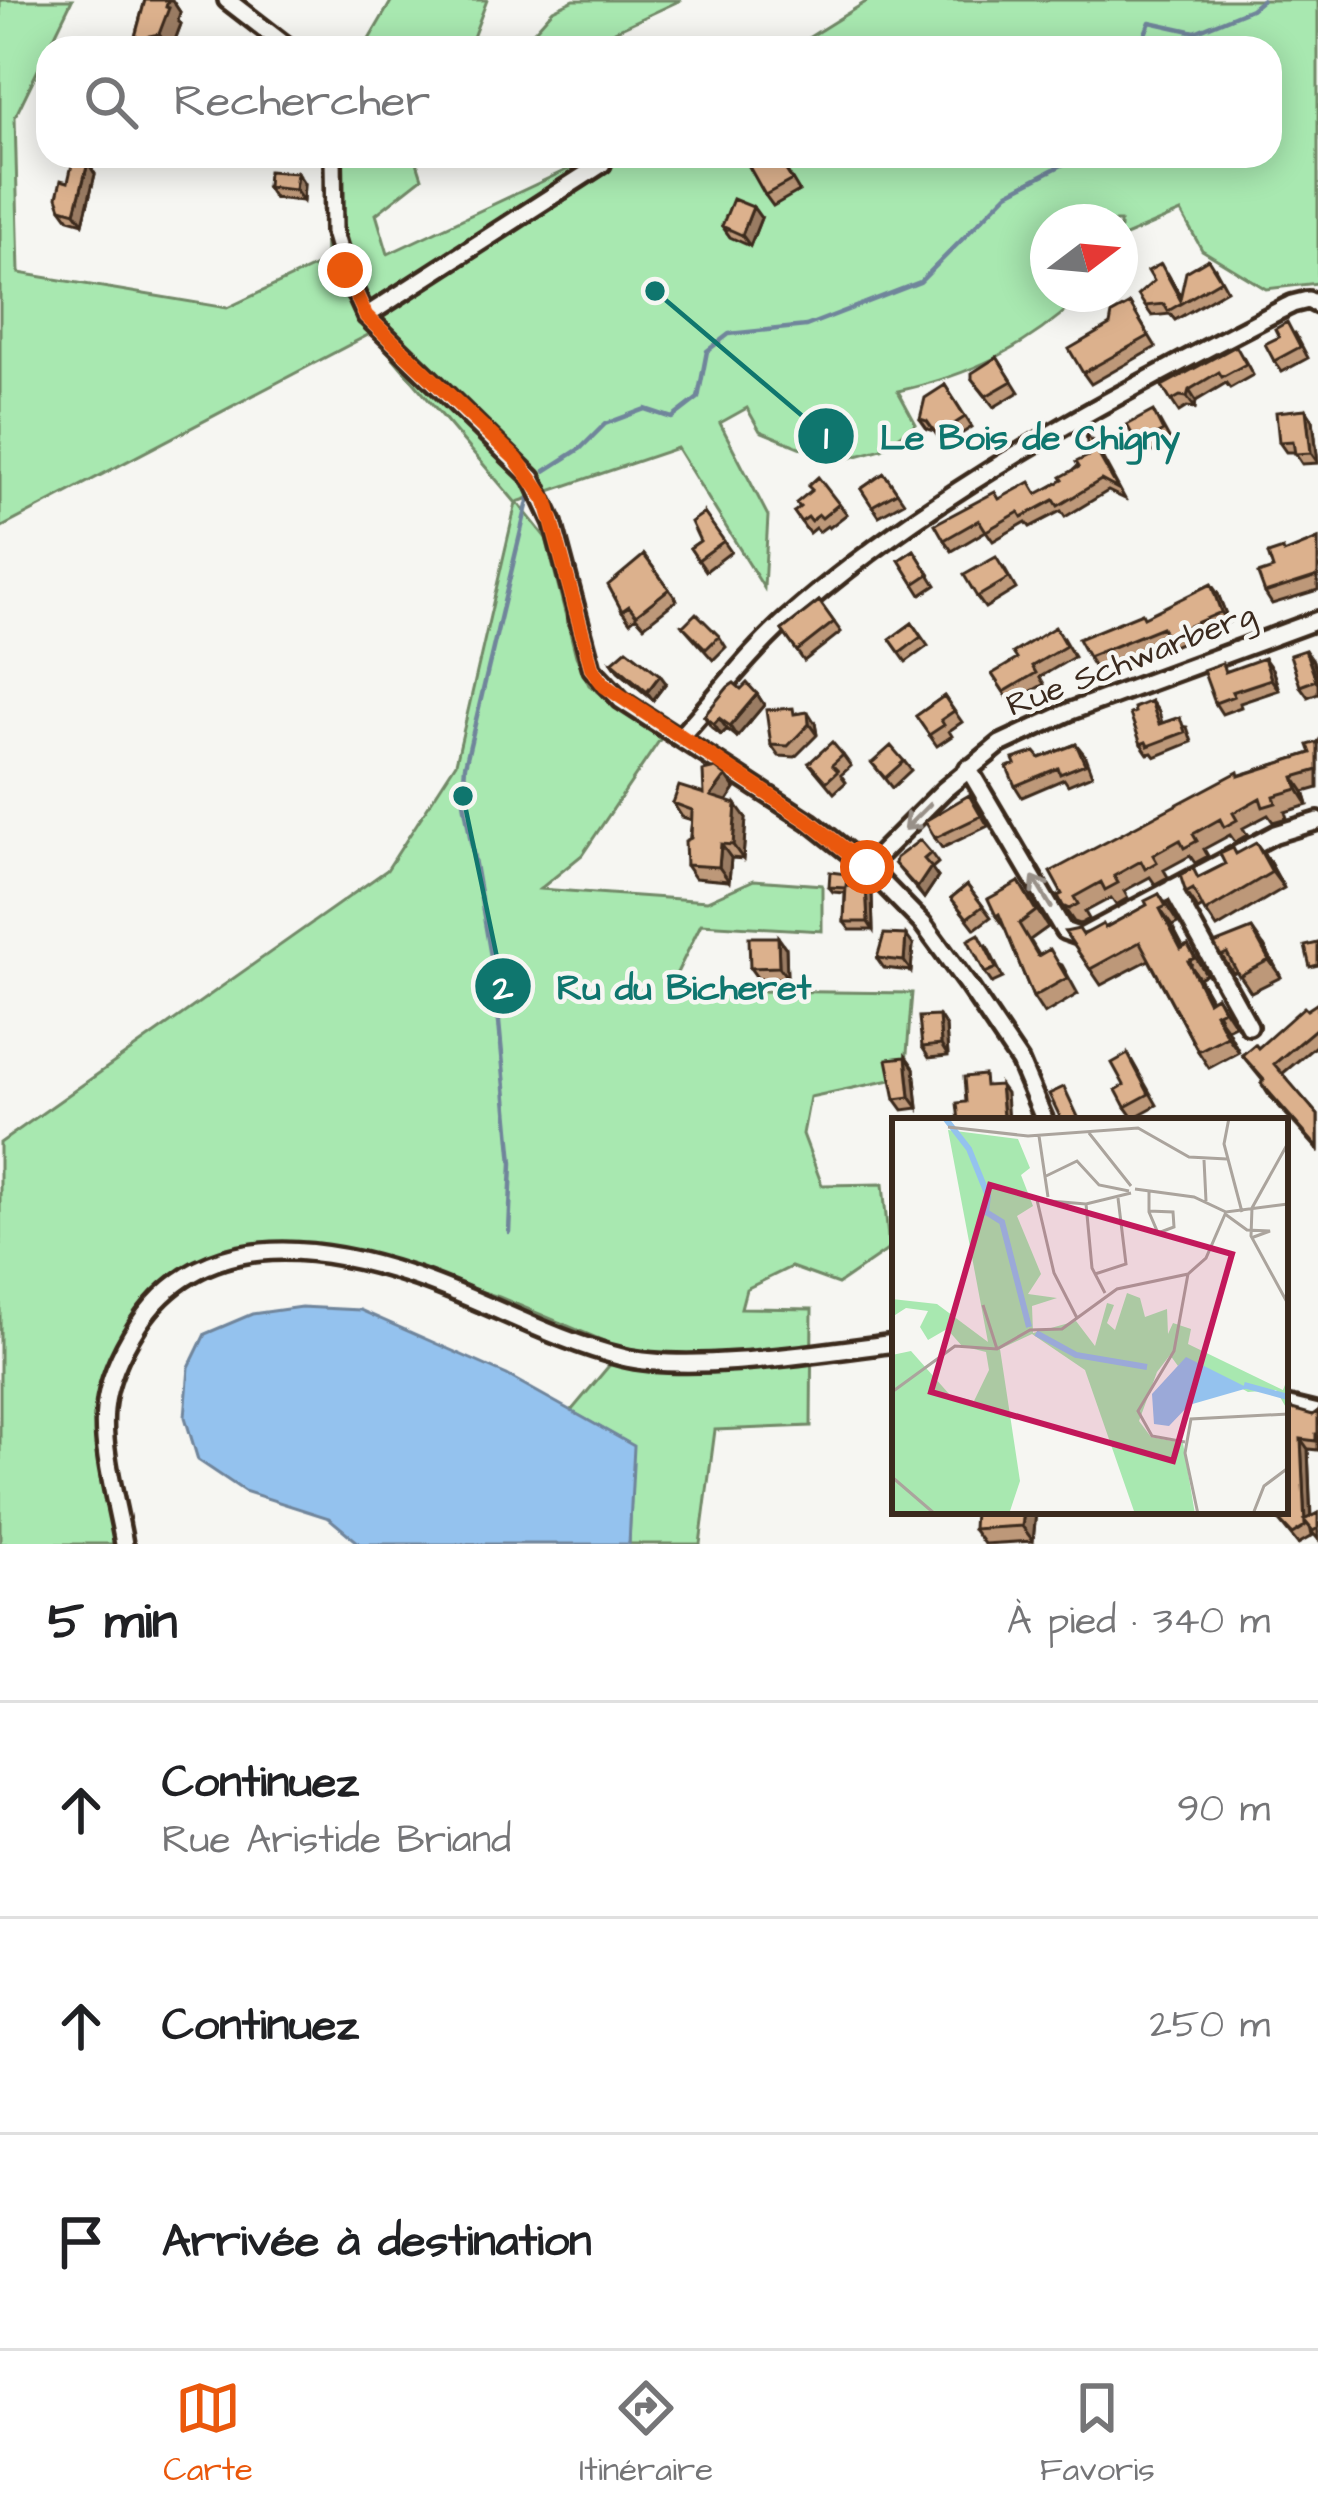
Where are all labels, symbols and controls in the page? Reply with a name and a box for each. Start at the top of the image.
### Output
search box [36,36,1282,168]
icon: search [78,69,144,135]
text: Rechercher [174,71,430,133]
north arrow [1030,204,1138,312]
route end [318,243,372,297]
callout: Le Bois de Chigny [796,400,1204,472]
text: 1 [824,413,829,464]
text: Le Bois de Chigny [880,413,1180,465]
street label: Rue Schwarberg [1000,591,1263,730]
one-way arrow [902,802,932,832]
route start [840,840,894,894]
one-way arrow [1029,876,1053,911]
callout: Ru du Bicheret [473,950,835,1022]
text: 2 [492,963,514,1014]
text: Ru du Bicheret [557,963,812,1014]
inset map [892,1118,1288,1514]
text: 5 min [48,1587,177,1658]
text: À pied · 340 m [1007,1595,1270,1649]
text: Continuez [162,1752,359,1814]
icon: ahead [48,1777,114,1843]
text: 90 m [1177,1783,1270,1837]
text: Rue Aristide Briand [162,1814,511,1868]
icon: ahead [48,1993,114,2059]
text: Continuez [162,1995,359,2057]
text: 250 m [1149,1999,1270,2053]
icon: arrive [48,2209,114,2275]
text: Arrivée à destination [162,2211,591,2273]
tab: Carte [163,2375,253,2493]
tab: Itinéraire [579,2375,713,2493]
tab: Favoris [1040,2375,1155,2493]

